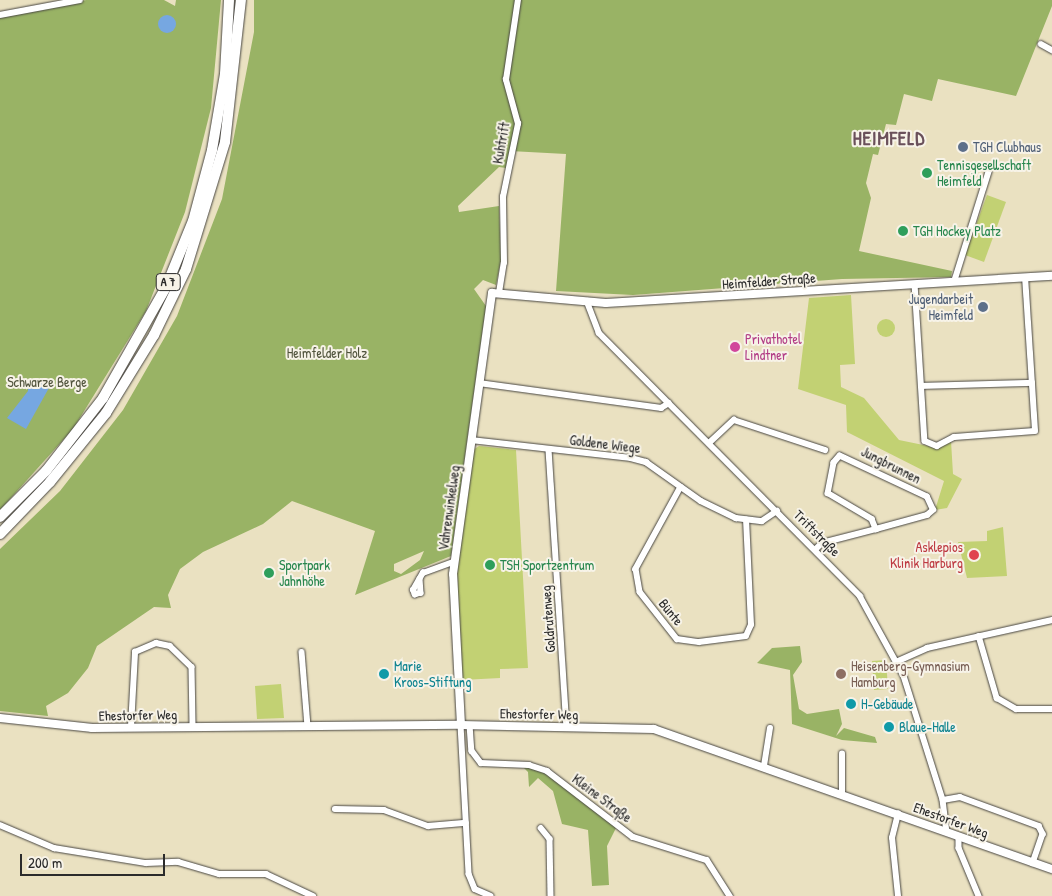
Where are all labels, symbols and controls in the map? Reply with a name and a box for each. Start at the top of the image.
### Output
street label: Kuhtrift [489,121,513,165]
district label: HEIMFELD [852,128,926,150]
place label: TGH Clubhaus [973,139,1041,155]
marker: TGH Clubhaus [957,141,969,153]
place label: Tennisgesellschaft Heimfeld [937,157,1031,190]
marker: Tennisgesellschaft Heimfeld [921,167,933,179]
place label: TGH Hockey Platz [913,223,1001,239]
marker: TGH Hockey Platz [897,225,909,237]
street label: Heimfelder Straße [722,269,816,293]
road number: A 7 [156,272,180,292]
place label: Jugendarbeit Heimfeld [908,291,973,324]
marker: Jugendarbeit Heimfeld [977,301,989,313]
place label: Privathotel Lindtner [745,331,802,364]
marker: Privathotel Lindtner [729,341,741,353]
park label: Heimfelder Holz [287,345,367,361]
park label: Schwarze Berge [7,374,87,390]
street label: Goldene Wiege [569,431,641,457]
street label: Jungbrunnen [858,443,924,487]
street label: Vahrenwinkelweg [435,464,463,552]
street label: Triftstraße [790,506,844,560]
place label: Asklepios Klinik Harburg [890,539,963,572]
marker: Asklepios Klinik Harburg [967,548,981,562]
place label: Sportpark Jahnhöhe [279,557,330,590]
place label: TSH Sportzentrum [500,557,594,573]
marker: TSH Sportzentrum [484,559,496,571]
marker: Sportpark Jahnhöhe [263,567,275,579]
street label: Goldrutenweg [537,585,559,653]
street label: Bünte [655,595,687,629]
place label: Marie Kroos-Stiftung [394,658,471,690]
place label: Heisenberg-Gymnasium Hamburg [851,658,970,690]
marker: Marie Kroos-Stiftung [378,668,390,680]
marker: Heisenberg-Gymnasium Hamburg [835,668,847,680]
place label: H-Gebäude [861,696,913,712]
marker: H-Gebäude [845,698,857,710]
street label: Ehestorfer Weg [500,705,578,723]
street label: Ehestorfer Weg [99,706,177,724]
place label: Blaue-Halle [899,719,956,735]
marker: Blaue-Halle [883,721,895,733]
street label: Kleine Straße [569,770,635,826]
street label: Ehestorfer Weg [911,799,991,841]
scale bar [22,844,168,876]
text: 200 m [28,852,62,873]

